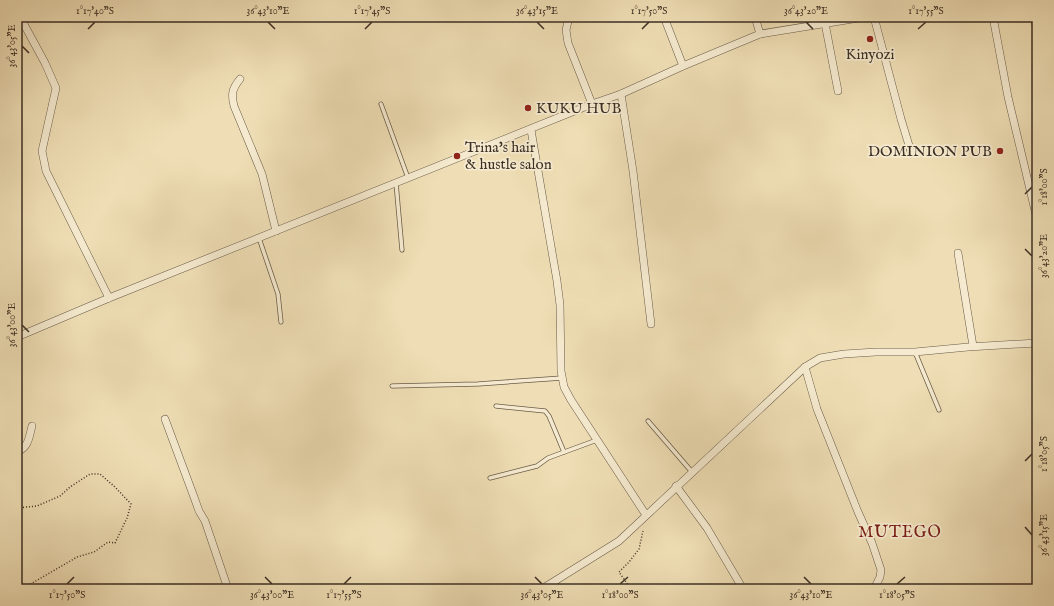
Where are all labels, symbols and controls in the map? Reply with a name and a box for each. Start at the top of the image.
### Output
text: 1°17'40"S [76,5,114,18]
text: 36°43'10"E [246,5,290,18]
text: 1°17'45"S [354,5,390,18]
text: 36°43'15"E [516,5,558,18]
text: 1°17'50"S [631,5,667,18]
text: 36°43'20"E [784,5,828,18]
text: 1°17'55"S [908,5,944,18]
text: 36°43'05"E [6,24,19,67]
marker: Kinyozi [865,34,875,44]
place label: Kinyozi [846,45,894,64]
place label: KUKU HUB [536,99,622,118]
marker: KUKU HUB [523,103,533,113]
place label: Trina's hair & hustle salon [465,138,552,174]
place label: DOMINION PUB [868,142,992,161]
marker: DOMINION PUB [995,146,1005,156]
marker: Trina's hair & hustle salon [452,151,462,161]
text: 1°18'00"S [1038,168,1051,206]
text: 36°43'20"E [1038,234,1051,278]
text: 36°43'00"E [6,303,19,347]
text: 1°18'05"S [1038,436,1051,472]
text: 36°43'15"E [1038,514,1051,556]
district label: MUTEGO [858,523,942,543]
text: 1°17'50"S [49,589,85,602]
text: 36°43'00"E [250,589,294,602]
text: 1°17'55"S [326,589,362,602]
text: 36°43'05"E [521,589,564,602]
text: 1°18'00"S [601,589,639,602]
text: 36°43'10"E [789,589,833,602]
text: 1°18'05"S [879,589,915,602]

